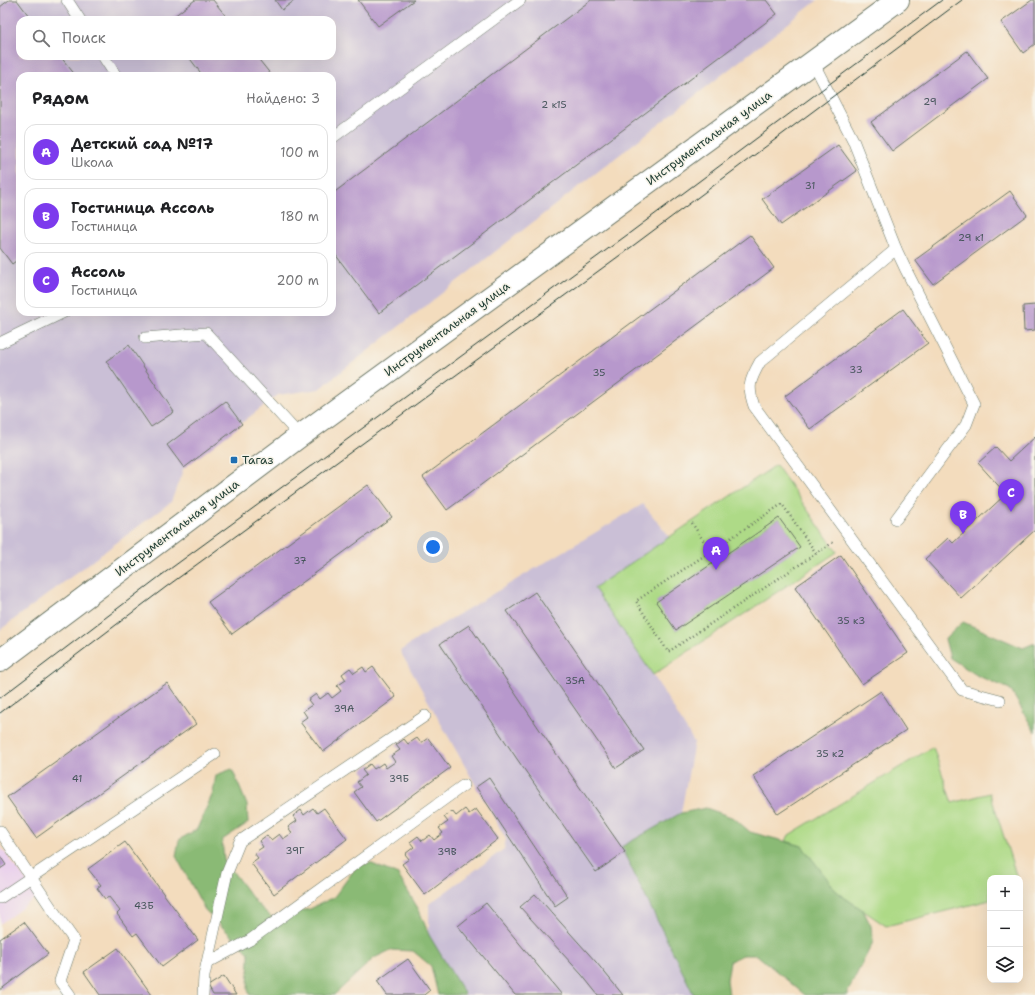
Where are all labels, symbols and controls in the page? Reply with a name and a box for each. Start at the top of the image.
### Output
search box [16,16,336,60]
icon: search [30,27,52,49]
text: Поиск [62,28,106,48]
text: Рядом [32,87,89,109]
street label: Инструментальная улица [643,87,775,189]
text: Найдено: 3 [246,90,320,107]
house number: 29 [923,95,937,108]
house number: 2 к15 [541,98,567,111]
text: Детский сад №17 [71,134,213,154]
text: A [41,144,51,161]
text: 100 m [280,144,319,161]
text: Школа [71,154,113,171]
house number: 31 [805,179,815,192]
text: Гостиница Ассоль [71,198,214,218]
text: B [42,208,50,225]
text: 180 m [280,208,319,225]
text: Гостиница [71,218,137,235]
house number: 29 к1 [958,231,984,244]
text: Ассоль [71,262,125,282]
text: C [42,272,50,289]
text: 200 m [277,272,319,289]
street label: Инструментальная улица [381,278,513,380]
text: Гостиница [71,282,137,299]
house number: 33 [849,363,863,376]
house number: 35 [593,366,605,379]
place label: Тагаз [242,452,273,468]
marker: Тагаз [229,455,239,465]
street label: Инструментальная улица [112,476,243,580]
pin: C [998,479,1024,512]
pin: B [950,501,976,534]
your location [423,537,443,557]
pin: A [703,537,729,570]
house number: 37 [293,554,307,567]
house number: 35 к3 [837,614,865,627]
house number: 35А [565,674,585,687]
house number: 39А [334,702,354,715]
house number: 35 к2 [816,747,844,760]
house number: 41 [72,772,82,785]
house number: 39Б [389,772,409,785]
house number: 39Г [286,844,305,857]
house number: 39В [437,845,457,858]
map controls [987,875,1023,983]
button: + [987,875,1023,911]
house number: 43Б [134,899,154,912]
button: − [987,911,1023,947]
button: layers [987,947,1023,983]

